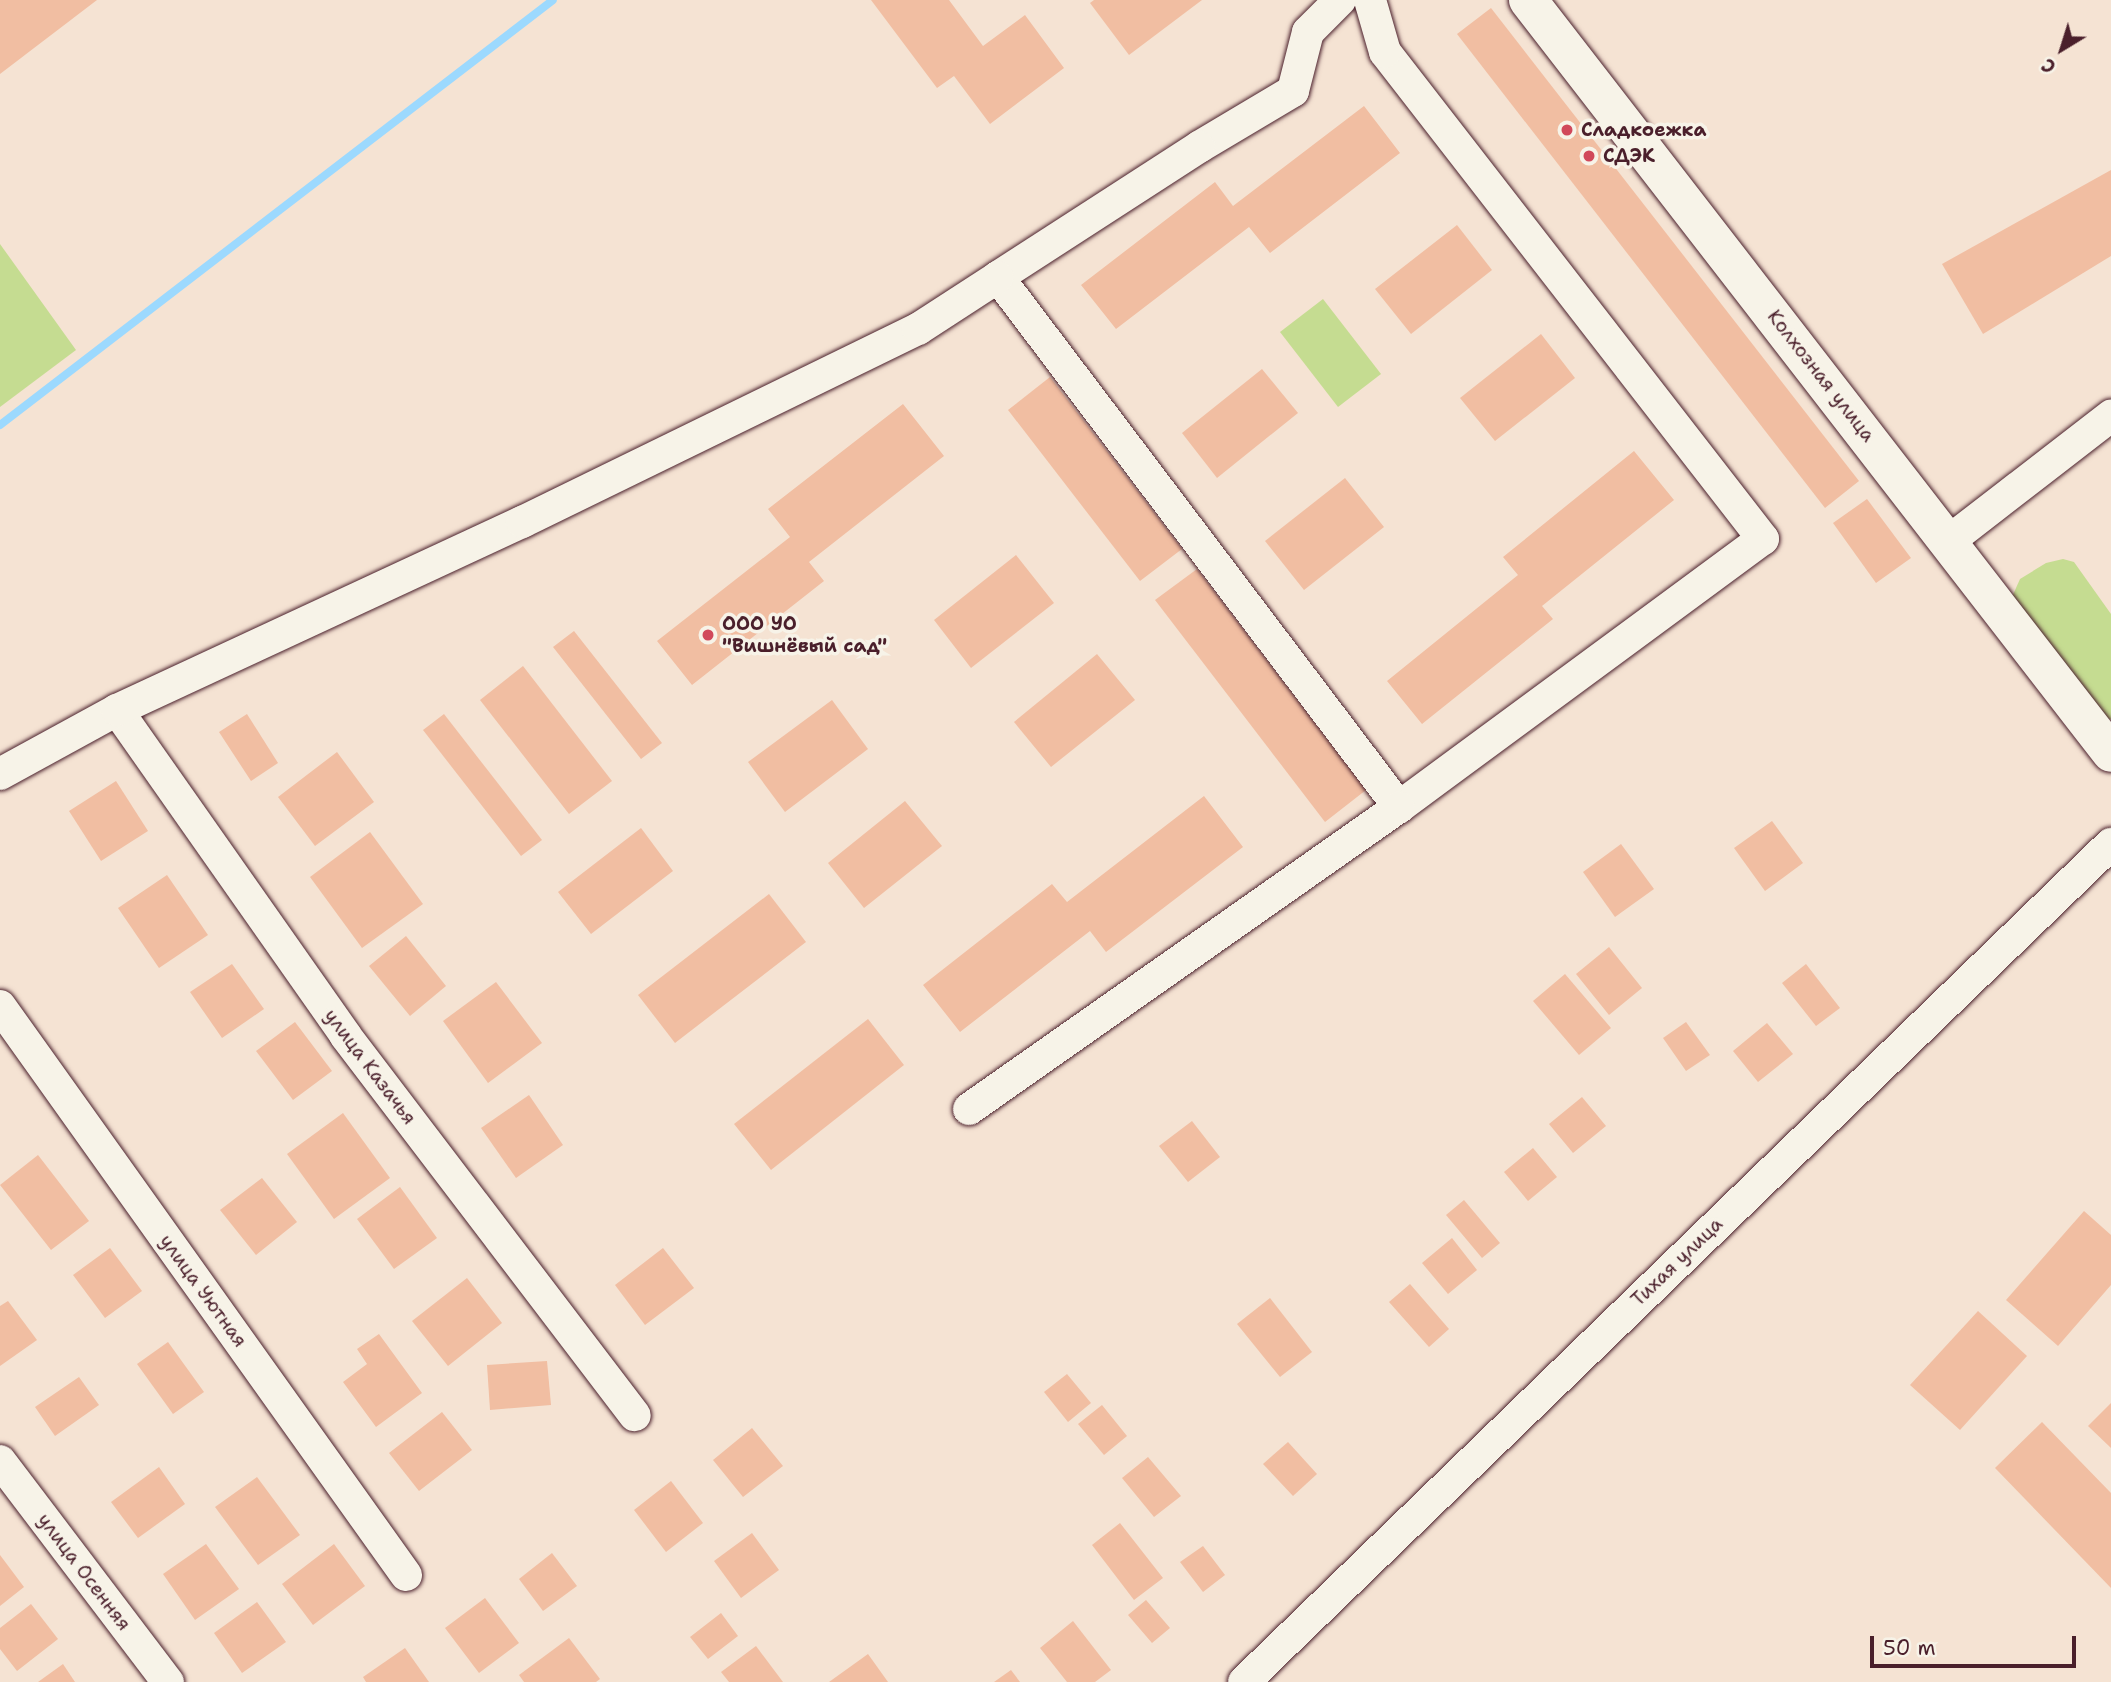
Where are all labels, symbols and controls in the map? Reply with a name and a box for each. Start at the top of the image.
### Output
north arrow [2027,14,2097,84]
text: С [2036,53,2061,79]
place label: Сладкоежка [1581,119,1706,141]
marker: Сладкоежка [1559,122,1575,138]
place label: СДЭК [1603,145,1655,167]
marker: СДЭК [1581,148,1597,164]
street label: Колхозная улица [1762,306,1880,446]
place label: ООО УО "Вишнёвый сад" [722,613,887,657]
marker: ООО УО "Вишнёвый сад" [700,627,716,643]
street label: улица Казачья [319,1005,421,1129]
street label: Тихая улица [1627,1213,1727,1311]
street label: улица Уютная [155,1230,251,1352]
street label: улица Осенняя [33,1509,135,1635]
scale bar [1873,1622,2080,1666]
text: 50 m [1883,1634,1936,1662]

